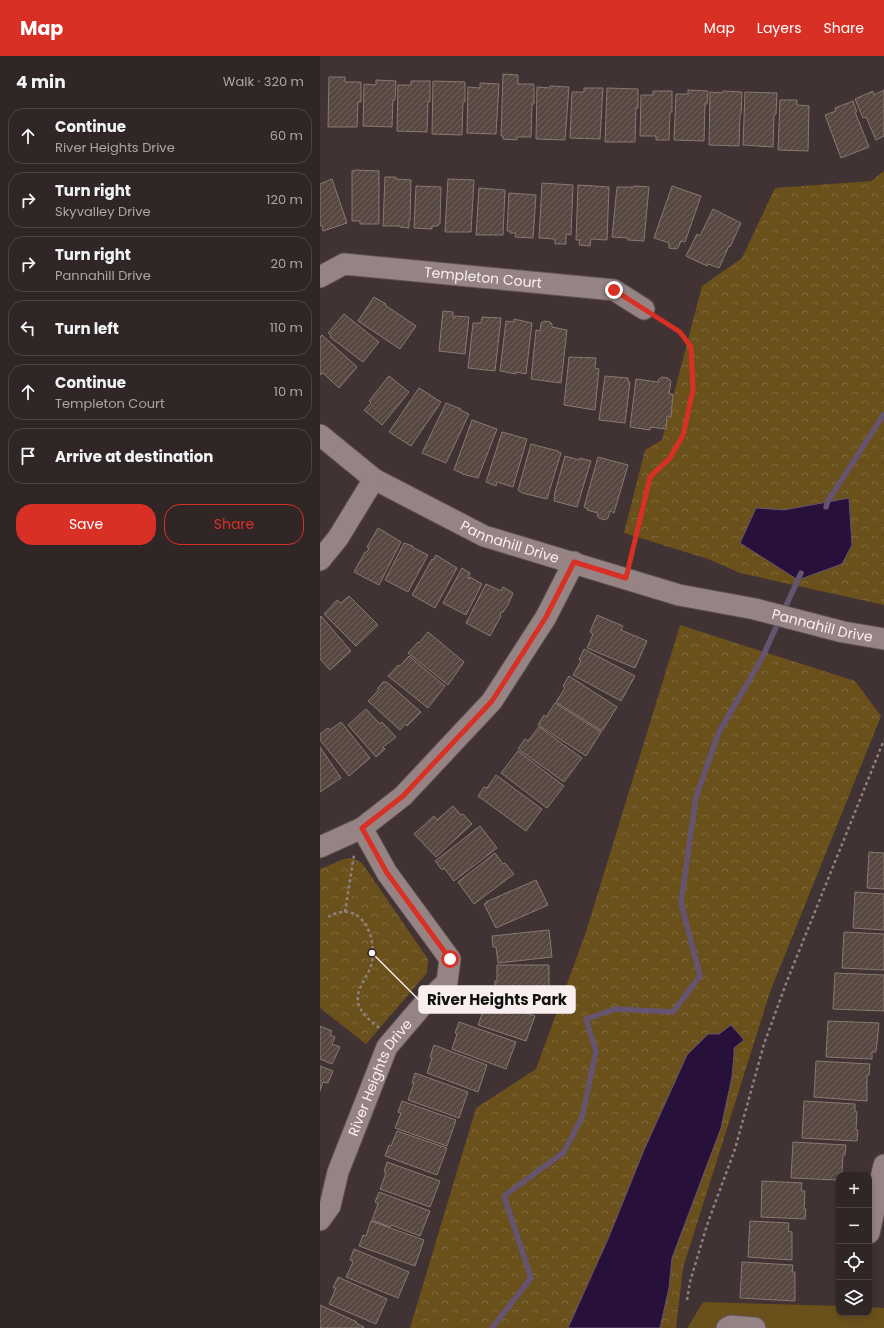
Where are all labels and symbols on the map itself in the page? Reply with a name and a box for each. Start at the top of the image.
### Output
street label: Templeton Court [423,262,543,293]
route end [605,281,623,299]
street label: Pannahill Drive [457,516,562,568]
street label: Pannahill Drive [770,604,875,647]
route start [441,950,459,968]
callout: River Heights Park [419,986,575,1013]
text: River Heights Park [427,989,568,1010]
street label: River Heights Drive [343,1014,417,1139]

